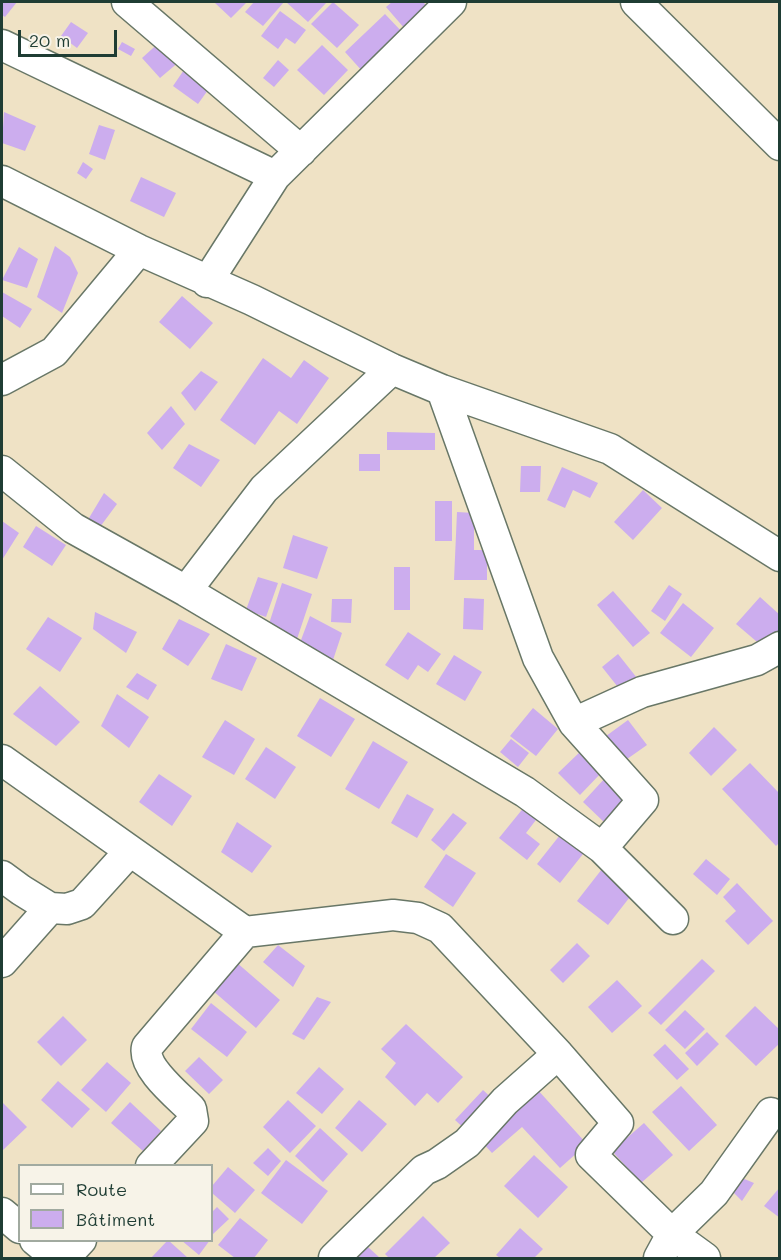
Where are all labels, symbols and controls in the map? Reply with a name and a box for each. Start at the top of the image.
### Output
scale bar [21,18,120,56]
text: 20 m [29,28,70,52]
legend [18,1164,213,1242]
text: Route [76,1177,127,1201]
text: Bâtiment [76,1207,155,1231]

